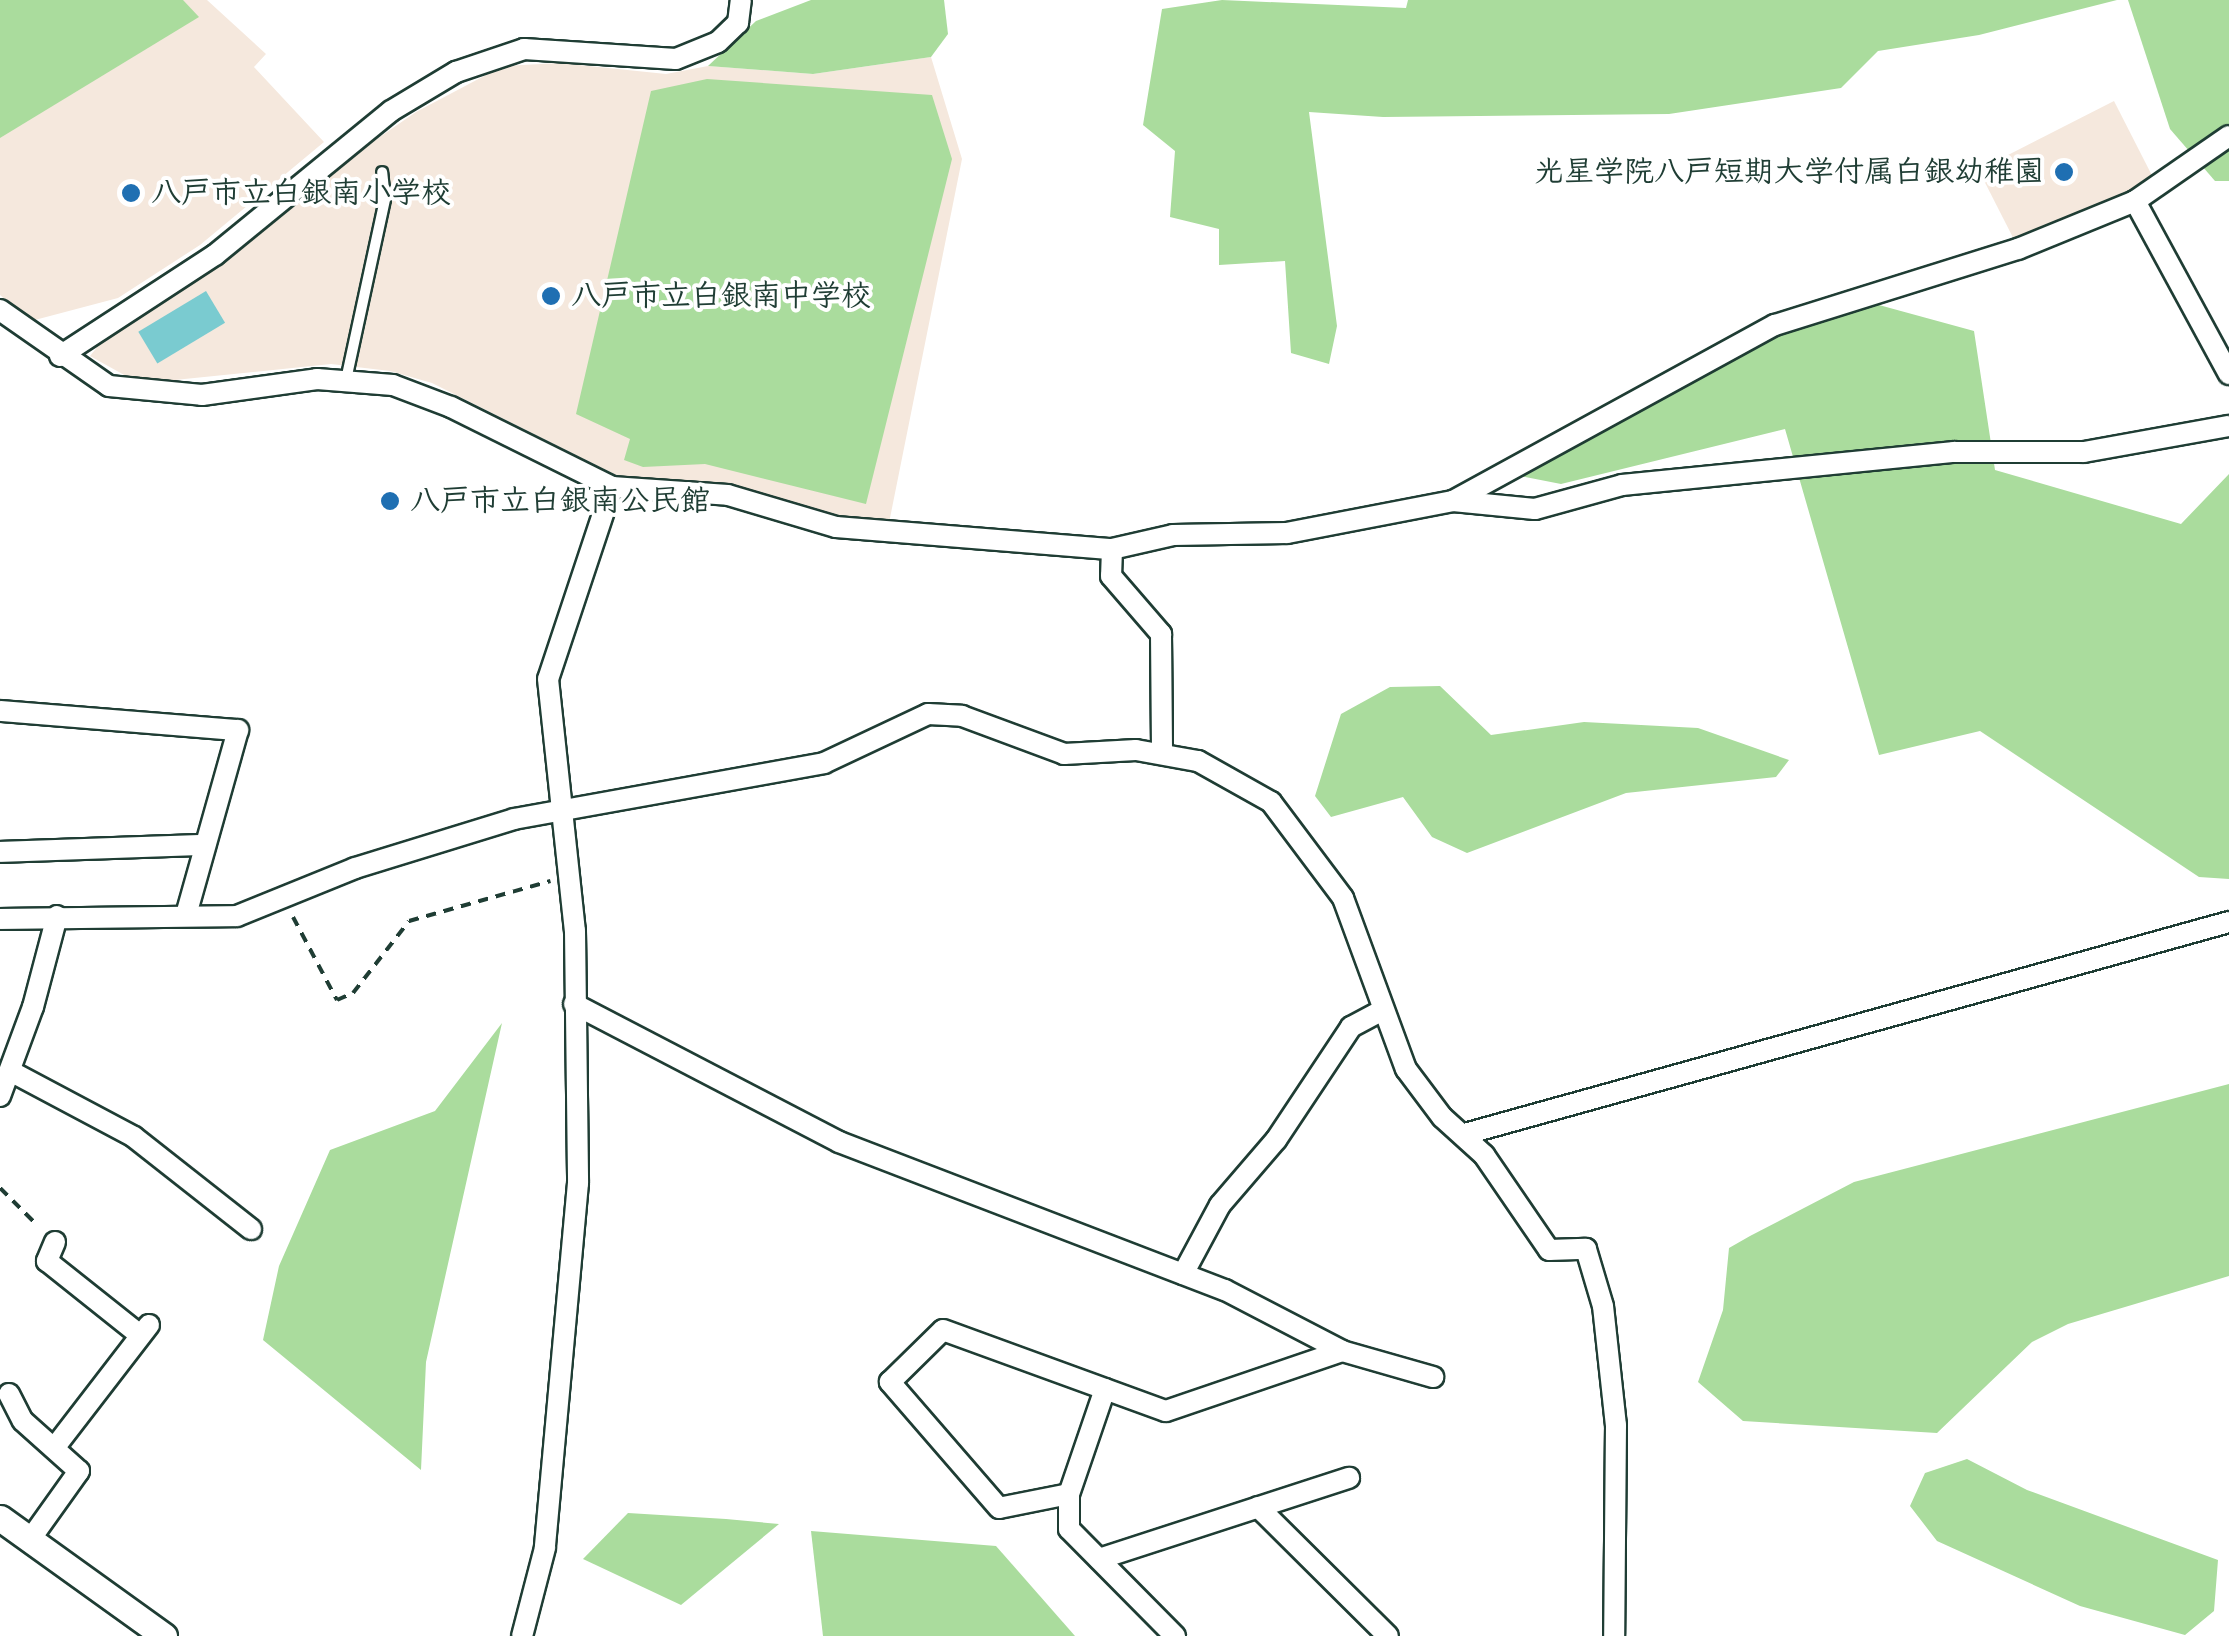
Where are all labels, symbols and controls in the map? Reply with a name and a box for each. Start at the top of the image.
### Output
place label: 光星学院八戸短期大学付属白銀幼稚園 [1534,154,2044,190]
marker: 光星学院八戸短期大学付属白銀幼稚園 [2053,161,2075,183]
place label: 八戸市立白銀南小学校 [151,175,451,211]
marker: 八戸市立白銀南小学校 [120,182,142,204]
place label: 八戸市立白銀南中学校 [571,278,871,314]
marker: 八戸市立白銀南中学校 [540,285,562,307]
place label: 八戸市立白銀南公民館 [410,483,710,519]
marker: 八戸市立白銀南公民館 [379,490,401,512]

